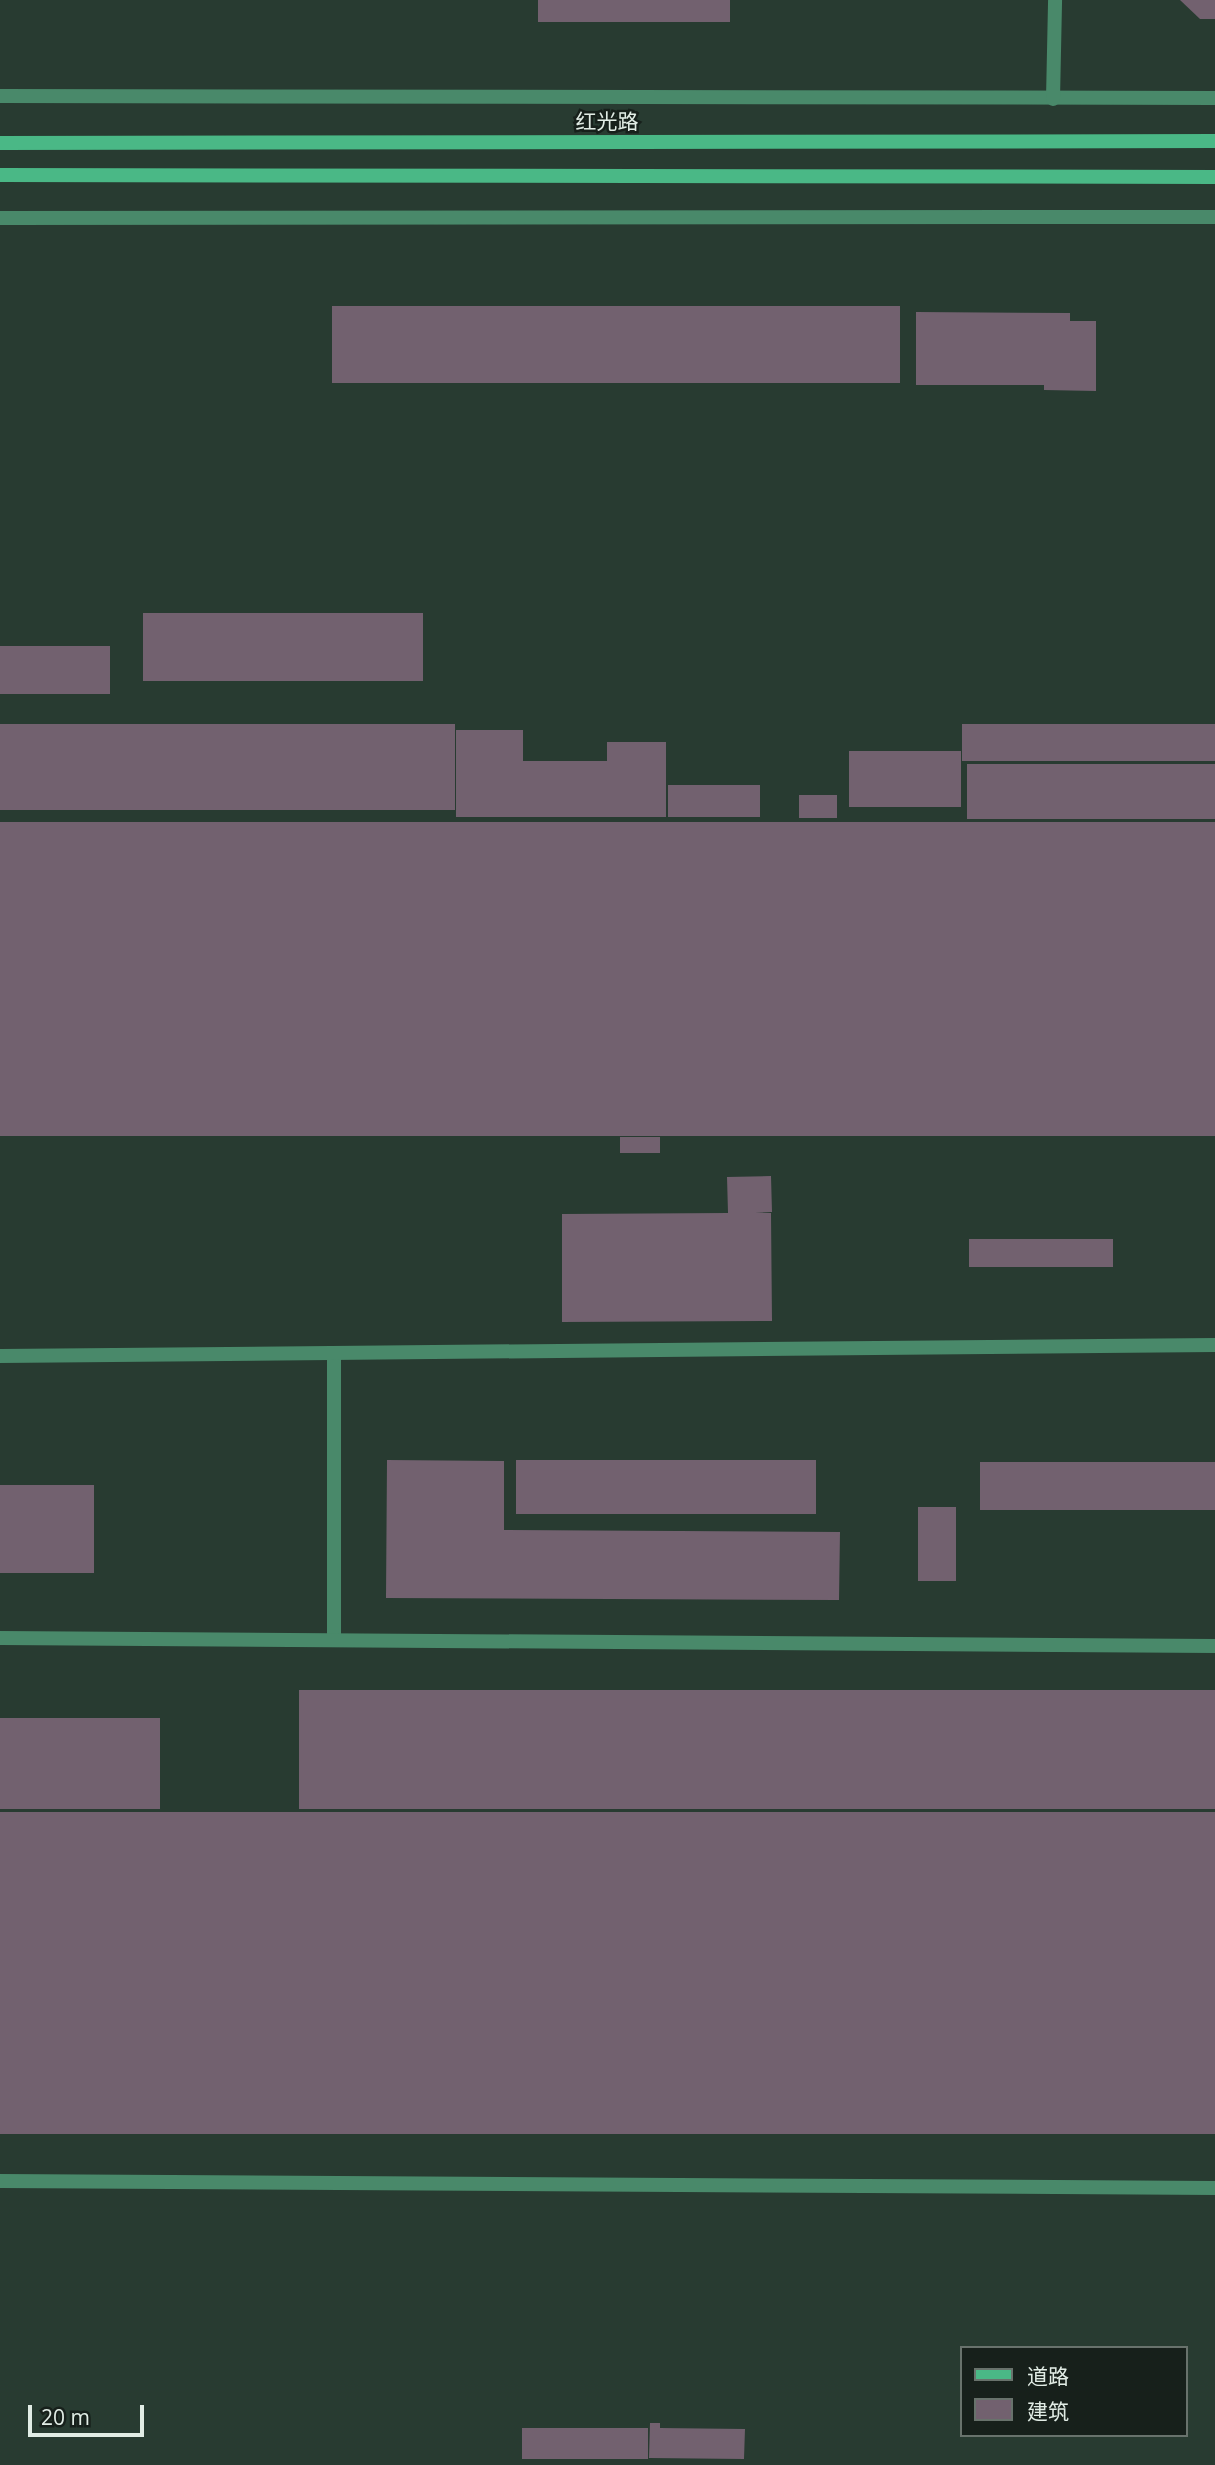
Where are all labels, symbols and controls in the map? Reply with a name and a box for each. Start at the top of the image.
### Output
street label: 红光路 [576,108,638,134]
legend [960,2346,1187,2437]
text: 道路 [1027,2362,1069,2390]
scale bar [32,2392,147,2436]
text: 建筑 [1027,2397,1069,2425]
text: 20 m [41,2403,90,2431]

